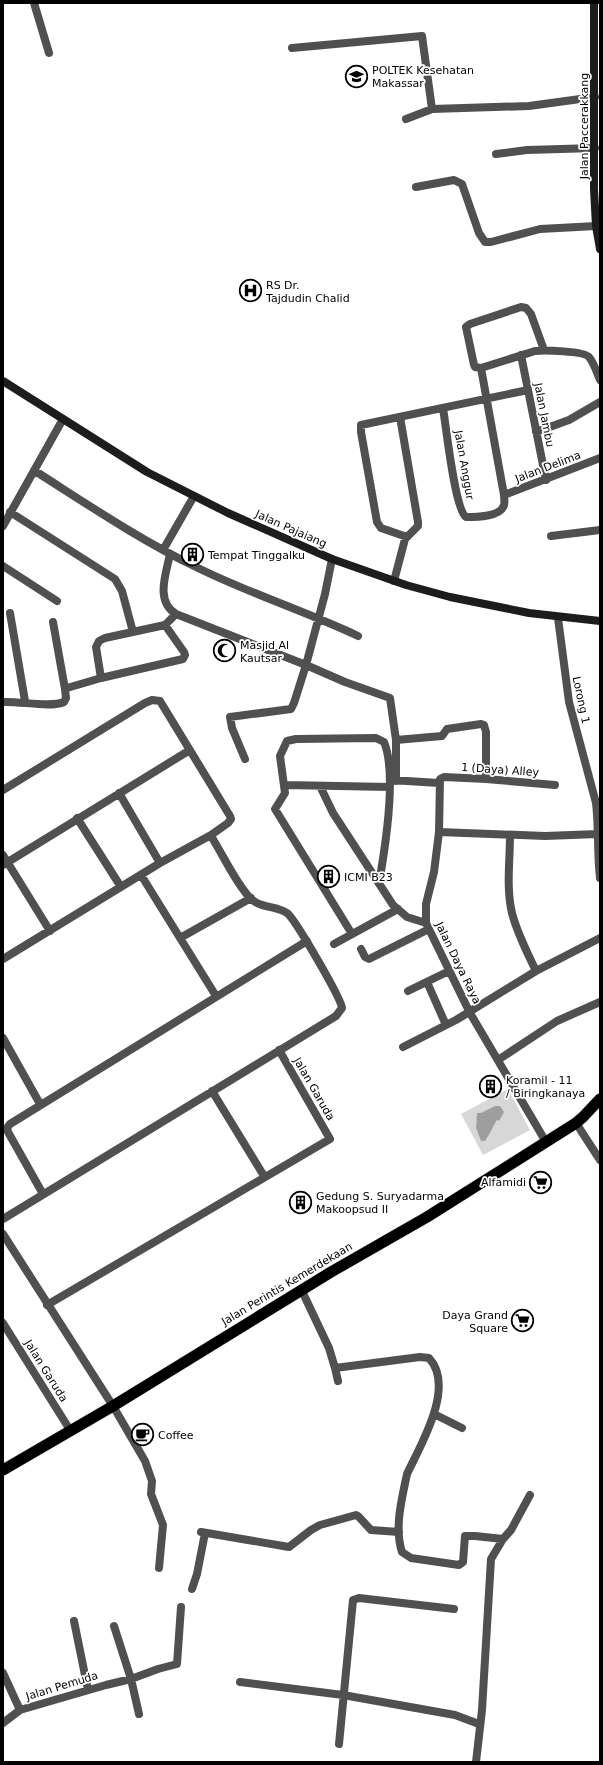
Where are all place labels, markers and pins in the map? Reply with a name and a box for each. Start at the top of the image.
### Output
school or university icon: POLTEK Kesehatan Makassar [343,63,369,89]
place label: POLTEK Kesehatan Makassar [372,64,474,90]
hospital icon: RS Dr. Tajdudin Chalid [237,278,263,304]
place label: RS Dr. Tajdudin Chalid [265,279,350,305]
building icon: Tempat Tinggalku [180,542,206,568]
place label: Tempat Tinggalku [207,549,305,562]
mosque icon: Masjid Al Kautsar [211,638,237,664]
place label: Masjid Al Kautsar [240,639,289,665]
building icon: ICMI B23 [316,864,342,890]
place label: ICMI B23 [344,871,393,884]
building icon: Koramil - 11 / Biringkanaya [477,1073,503,1099]
place label: Koramil - 11 / Biringkanaya [506,1074,585,1100]
supermarket icon: Alfamidi [528,1169,554,1195]
place label: Alfamidi [481,1176,526,1189]
building icon: Gedung S. Suryadarma Makoopsud II [287,1189,313,1215]
place label: Gedung S. Suryadarma Makoopsud II [316,1190,444,1216]
supermarket icon: Daya Grand Square [510,1308,536,1334]
place label: Daya Grand Square [442,1309,508,1335]
cafe icon: Coffee [130,1422,156,1448]
place label: Coffee [158,1429,194,1442]

